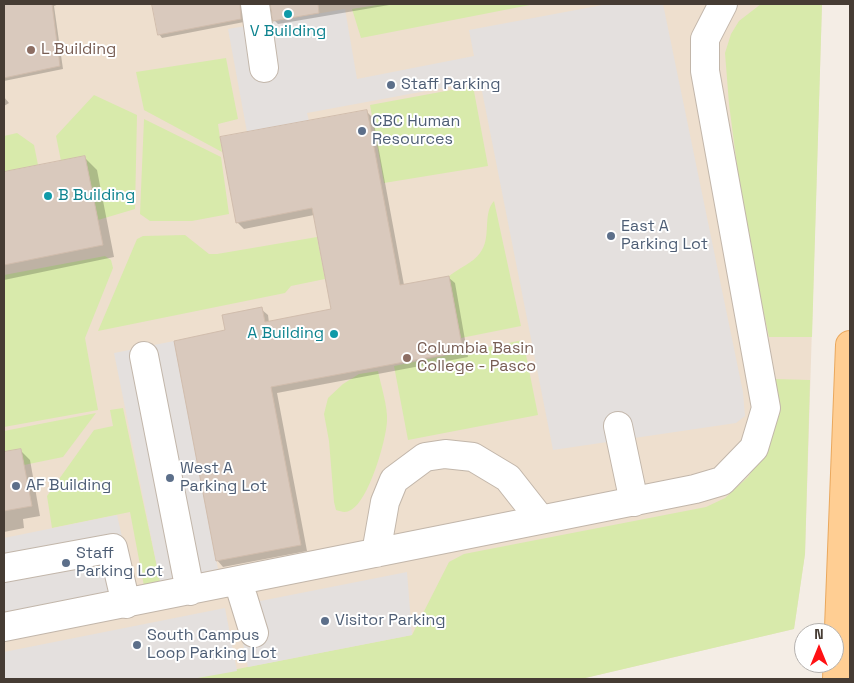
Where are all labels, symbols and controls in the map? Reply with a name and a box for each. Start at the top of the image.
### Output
marker: V Building [282,8,294,20]
place label: V Building [250,22,326,42]
place label: L Building [41,40,116,60]
marker: L Building [25,44,37,56]
place label: Staff Parking [401,75,500,95]
marker: Staff Parking [385,79,397,91]
place label: CBC Human Resources [372,112,460,150]
marker: CBC Human Resources [356,125,368,137]
place label: B Building [58,186,135,206]
marker: B Building [42,190,54,202]
place label: East A Parking Lot [621,217,708,255]
marker: East A Parking Lot [605,230,617,242]
place label: A Building [247,324,324,344]
marker: A Building [328,328,340,340]
place label: Columbia Basin College - Pasco [417,339,536,377]
marker: Columbia Basin College - Pasco [401,352,413,364]
place label: West A Parking Lot [180,459,267,497]
marker: West A Parking Lot [164,472,176,484]
place label: AF Building [26,476,111,496]
marker: AF Building [10,480,22,492]
place label: Staff Parking Lot [76,544,163,582]
marker: Staff Parking Lot [60,557,72,569]
place label: Visitor Parking [335,611,446,631]
marker: Visitor Parking [319,615,331,627]
north arrow [794,623,844,673]
text: N [814,625,824,643]
place label: South Campus Loop Parking Lot [147,626,277,664]
marker: South Campus Loop Parking Lot [131,639,143,651]

